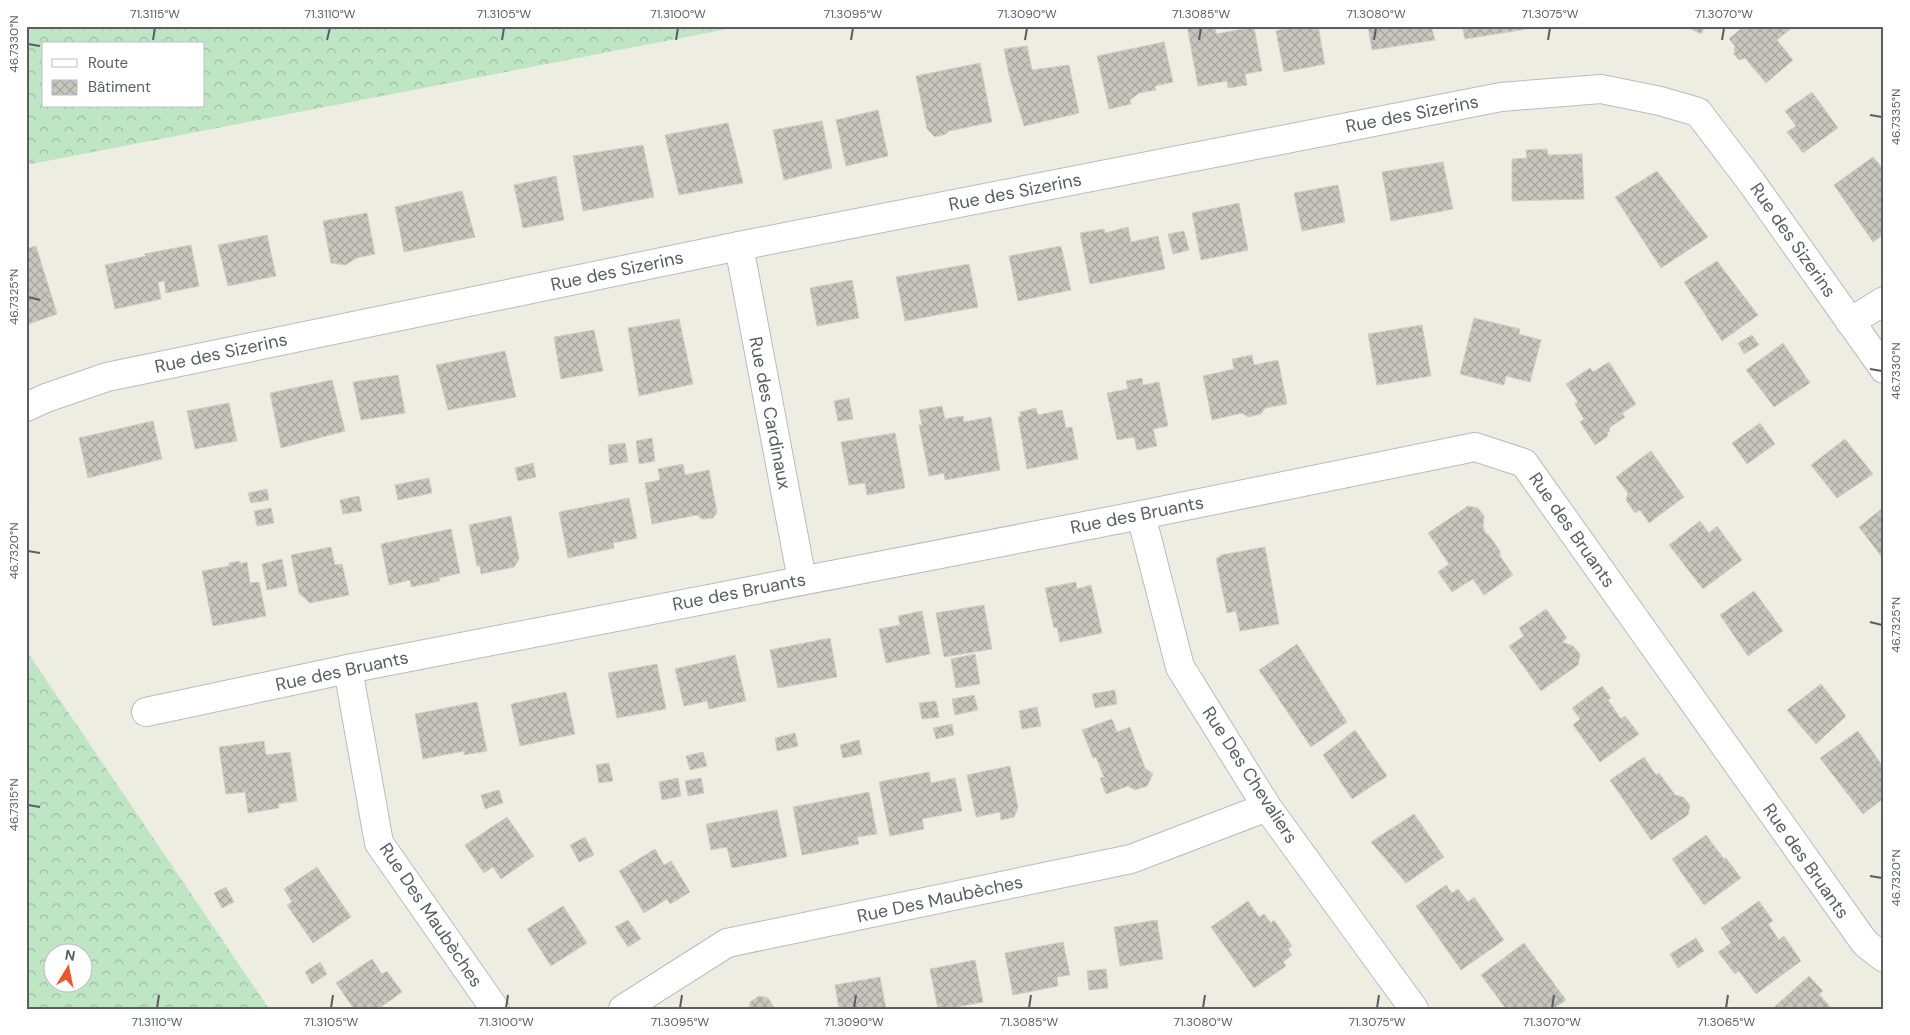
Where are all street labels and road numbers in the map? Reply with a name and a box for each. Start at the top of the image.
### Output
street label: Rue des Sizerins [1343,89,1481,139]
street label: Rue des Sizerins [946,167,1084,217]
street label: Rue des Sizerins [1744,178,1842,302]
street label: Rue des Sizerins [549,245,685,297]
street label: Rue des Sizerins [153,327,289,379]
street label: Rue des Cardinaux [743,334,797,492]
street label: Rue des Bruants [1523,468,1621,592]
street label: Rue des Bruants [1068,490,1206,540]
street label: Rue des Bruants [670,567,808,617]
street label: Rue des Bruants [273,645,411,697]
street label: Rue Des Chevaliers [1197,702,1303,848]
street label: Rue des Bruants [1757,799,1855,923]
street label: Rue Des Maubèches [374,838,488,992]
street label: Rue Des Maubèches [855,870,1025,928]

